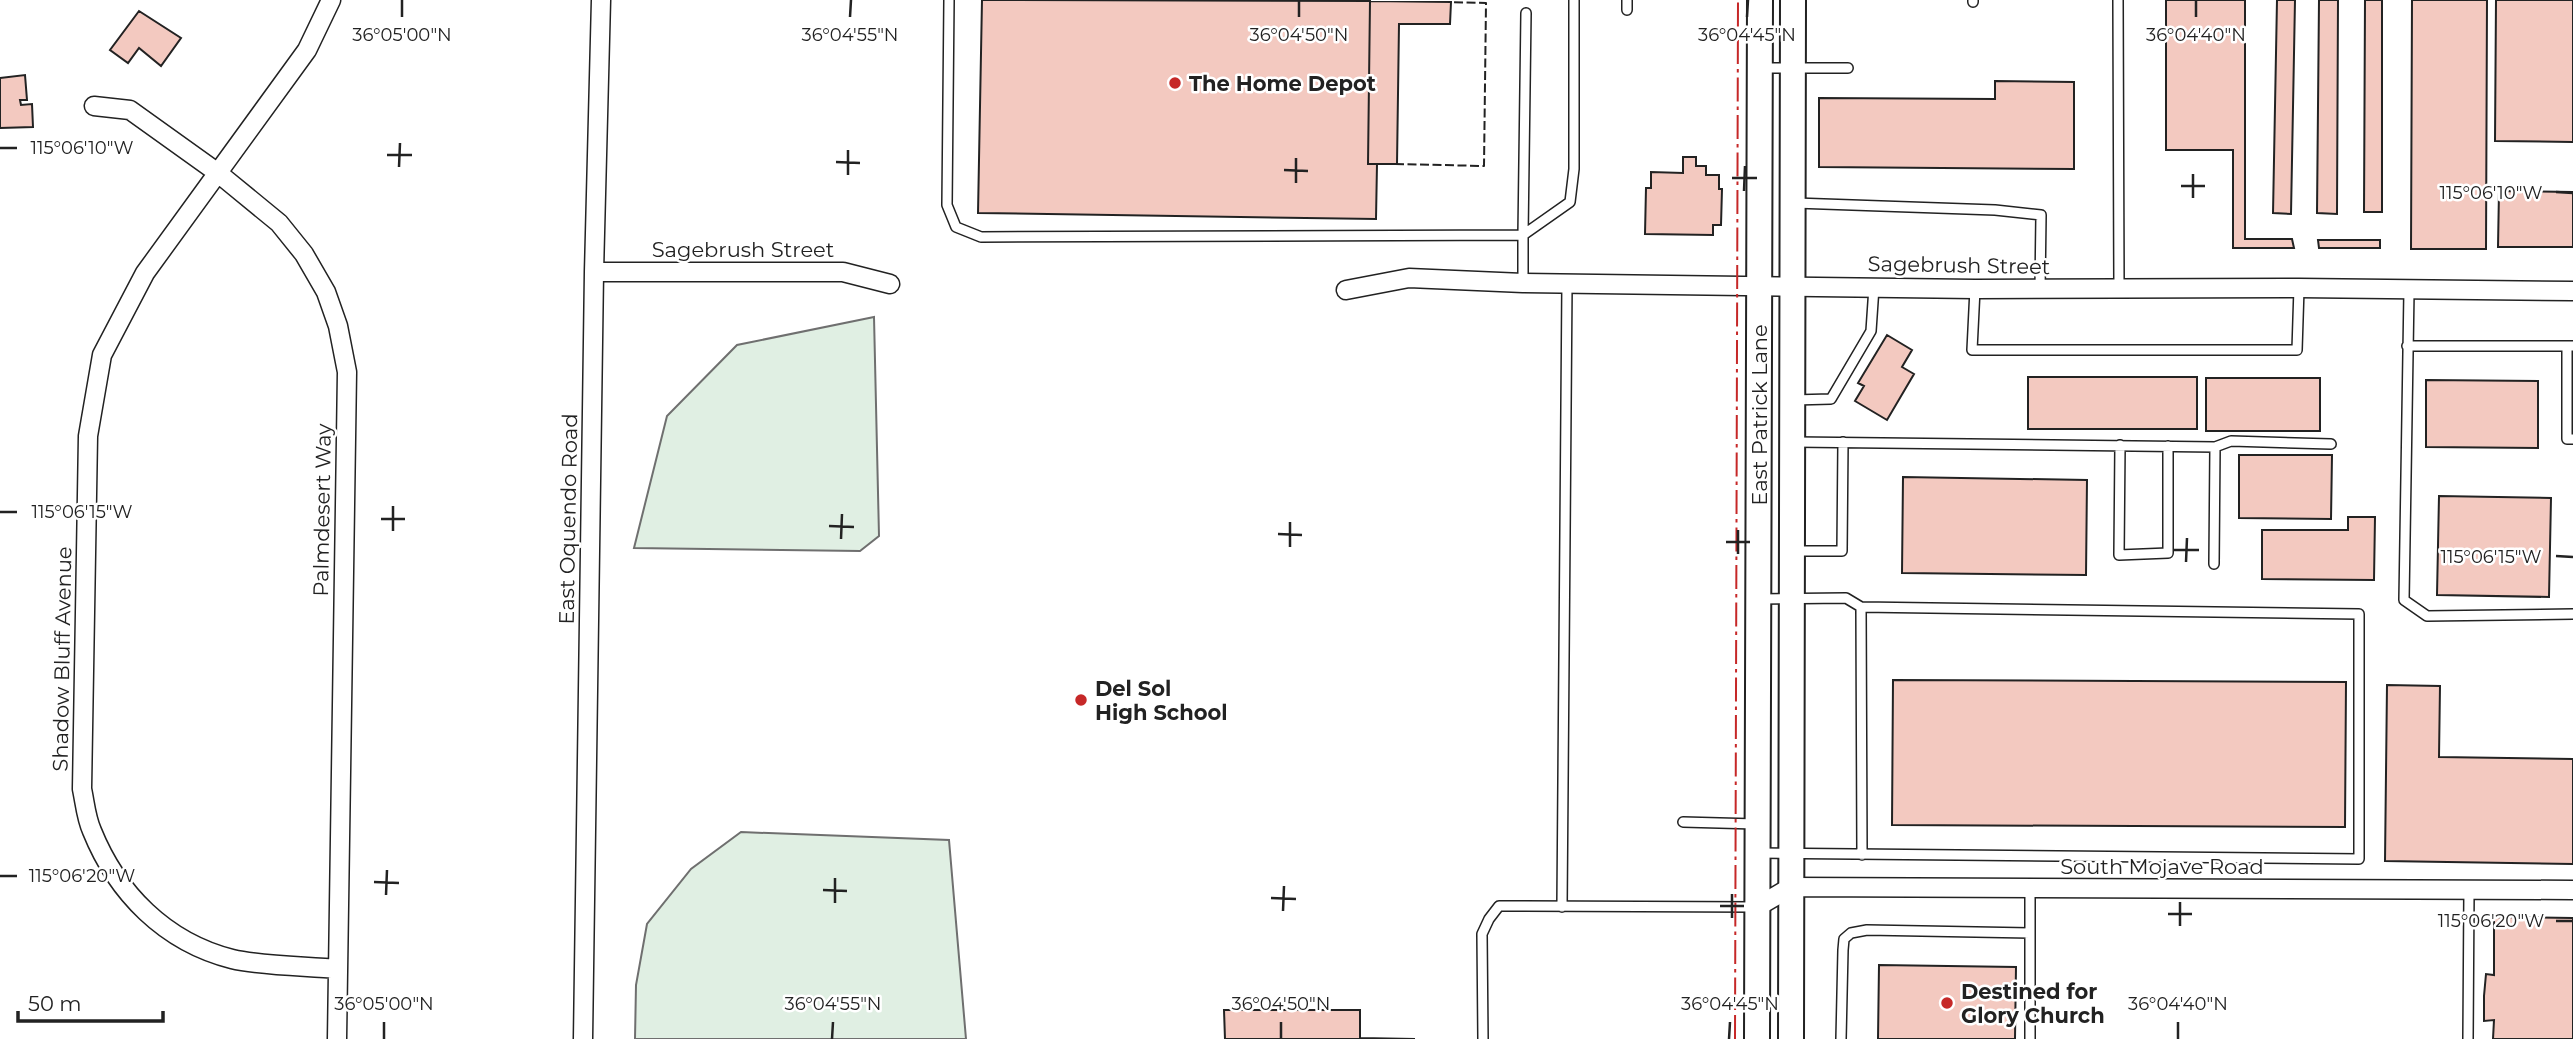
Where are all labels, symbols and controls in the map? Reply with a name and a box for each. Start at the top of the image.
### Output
text: 36°05'00"N [352,24,452,46]
text: 36°04'55"N [802,24,899,46]
text: 36°04'50"N [1250,24,1348,46]
text: 36°04'45"N [1698,24,1796,46]
text: 36°04'40"N [2146,24,2246,46]
place label: The Home Depot [1189,71,1376,96]
marker: The Home Depot [1167,75,1183,91]
text: 115°06'10"W [31,137,134,159]
text: 115°06'10"W [2440,182,2543,204]
street label: Sagebrush Street [652,237,834,262]
street label: Sagebrush Street [1867,251,2051,279]
street label: East Patrick Lane [1747,324,1772,506]
street label: East Oquendo Road [554,413,582,625]
street label: Palmdesert Way [308,423,336,597]
text: 115°06'15"W [31,501,133,523]
street label: Shadow Bluff Avenue [48,546,76,772]
text: 115°06'15"W [2440,546,2542,568]
place label: Del Sol High School [1095,676,1228,725]
marker: Del Sol High School [1073,692,1089,708]
street label: South Mojave Road [2060,854,2264,879]
text: 115°06'20"W [29,865,135,887]
text: 115°06'20"W [2438,910,2544,932]
scale bar [18,979,163,1023]
place label: Destined for Glory Church [1961,979,2105,1028]
text: 50 m [28,991,82,1016]
text: 36°05'00"N [334,993,434,1015]
text: 36°04'55"N [785,993,882,1015]
text: 36°04'50"N [1232,993,1330,1015]
text: 36°04'45"N [1681,993,1779,1015]
text: 36°04'40"N [2128,993,2228,1015]
marker: Destined for Glory Church [1939,995,1955,1011]

